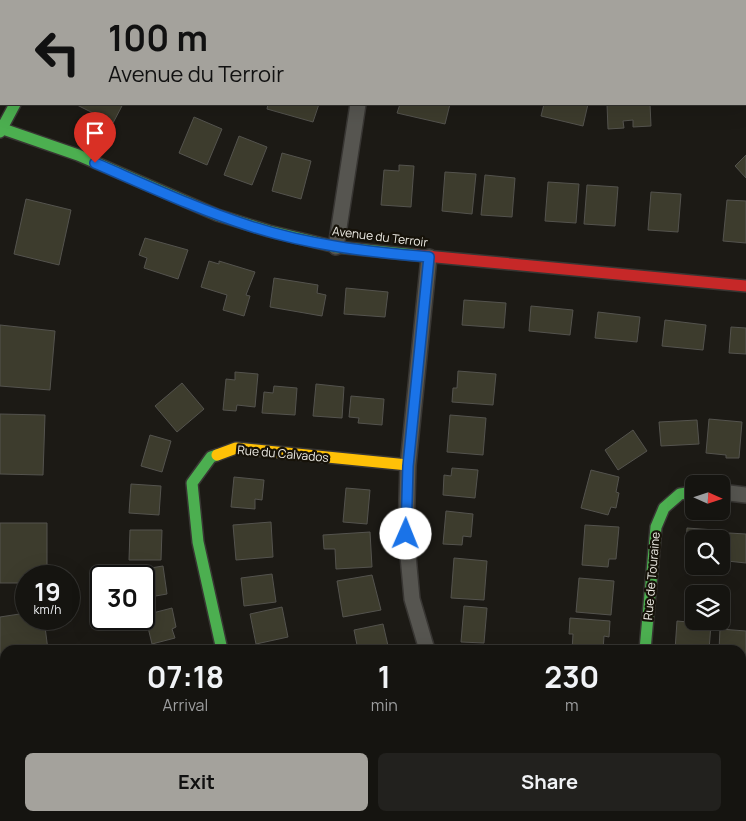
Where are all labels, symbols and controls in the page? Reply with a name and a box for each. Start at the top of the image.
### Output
text: 100 m [108,14,208,62]
icon: left [25,20,90,85]
text: Avenue du Terroir [108,59,284,89]
pin [74,112,116,163]
icon: arrive [81,119,109,147]
street label: Avenue du Terroir [331,222,429,251]
street label: Rue du Calvados [237,441,329,466]
north arrow [685,475,730,520]
map controls [685,475,730,630]
position arrow [379,507,431,559]
button: search [685,530,730,575]
street label: Rue de Touraine [639,531,664,621]
speed limit sign: 30 [90,565,155,630]
text: 19 [34,574,61,609]
button: layers [685,585,730,630]
text: km/h [34,601,61,618]
text: 07:18 [147,656,224,697]
text: 1 [378,656,391,697]
text: 230 [544,656,599,697]
text: Arrival [163,694,208,716]
text: min [371,694,398,716]
text: m [565,694,579,716]
button: Exit [25,753,368,811]
button: Share [378,753,721,811]

